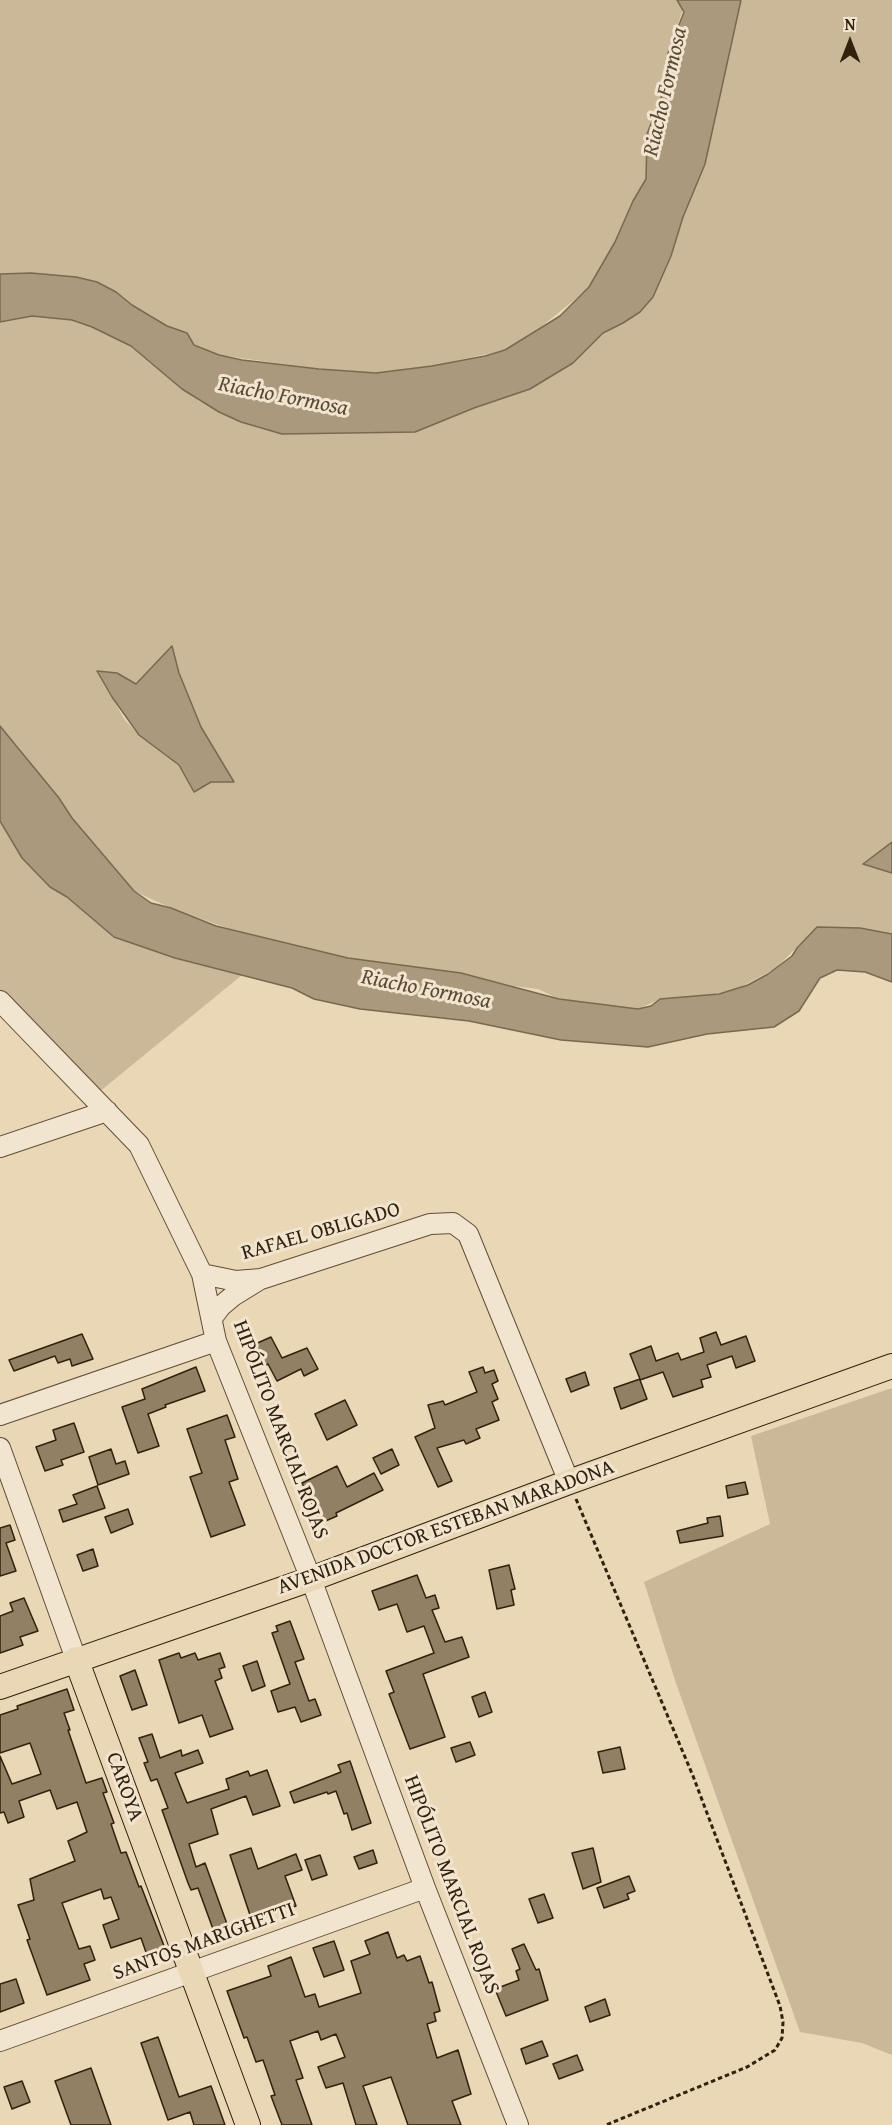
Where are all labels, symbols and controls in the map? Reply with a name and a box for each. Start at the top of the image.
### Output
north arrow [820,12,880,72]
text: N [845,12,855,36]
water label: Riacho Formosa [638,25,694,159]
water label: Riacho Formosa [216,372,350,422]
water label: Riacho Formosa [359,965,493,1015]
street label: RAFAEL OBLIGADO [239,1197,403,1267]
street label: HIPÓLITO MARCIAL ROJAS [227,1317,333,1543]
street label: AVENIDA DOCTOR ESTEBAN MARADONA [274,1455,618,1601]
street label: CAROYA [100,1749,148,1825]
street label: HIPÓLITO MARCIAL ROJAS [398,1772,504,1998]
street label: SANTOS MARIGHETTI [110,1897,298,1987]

